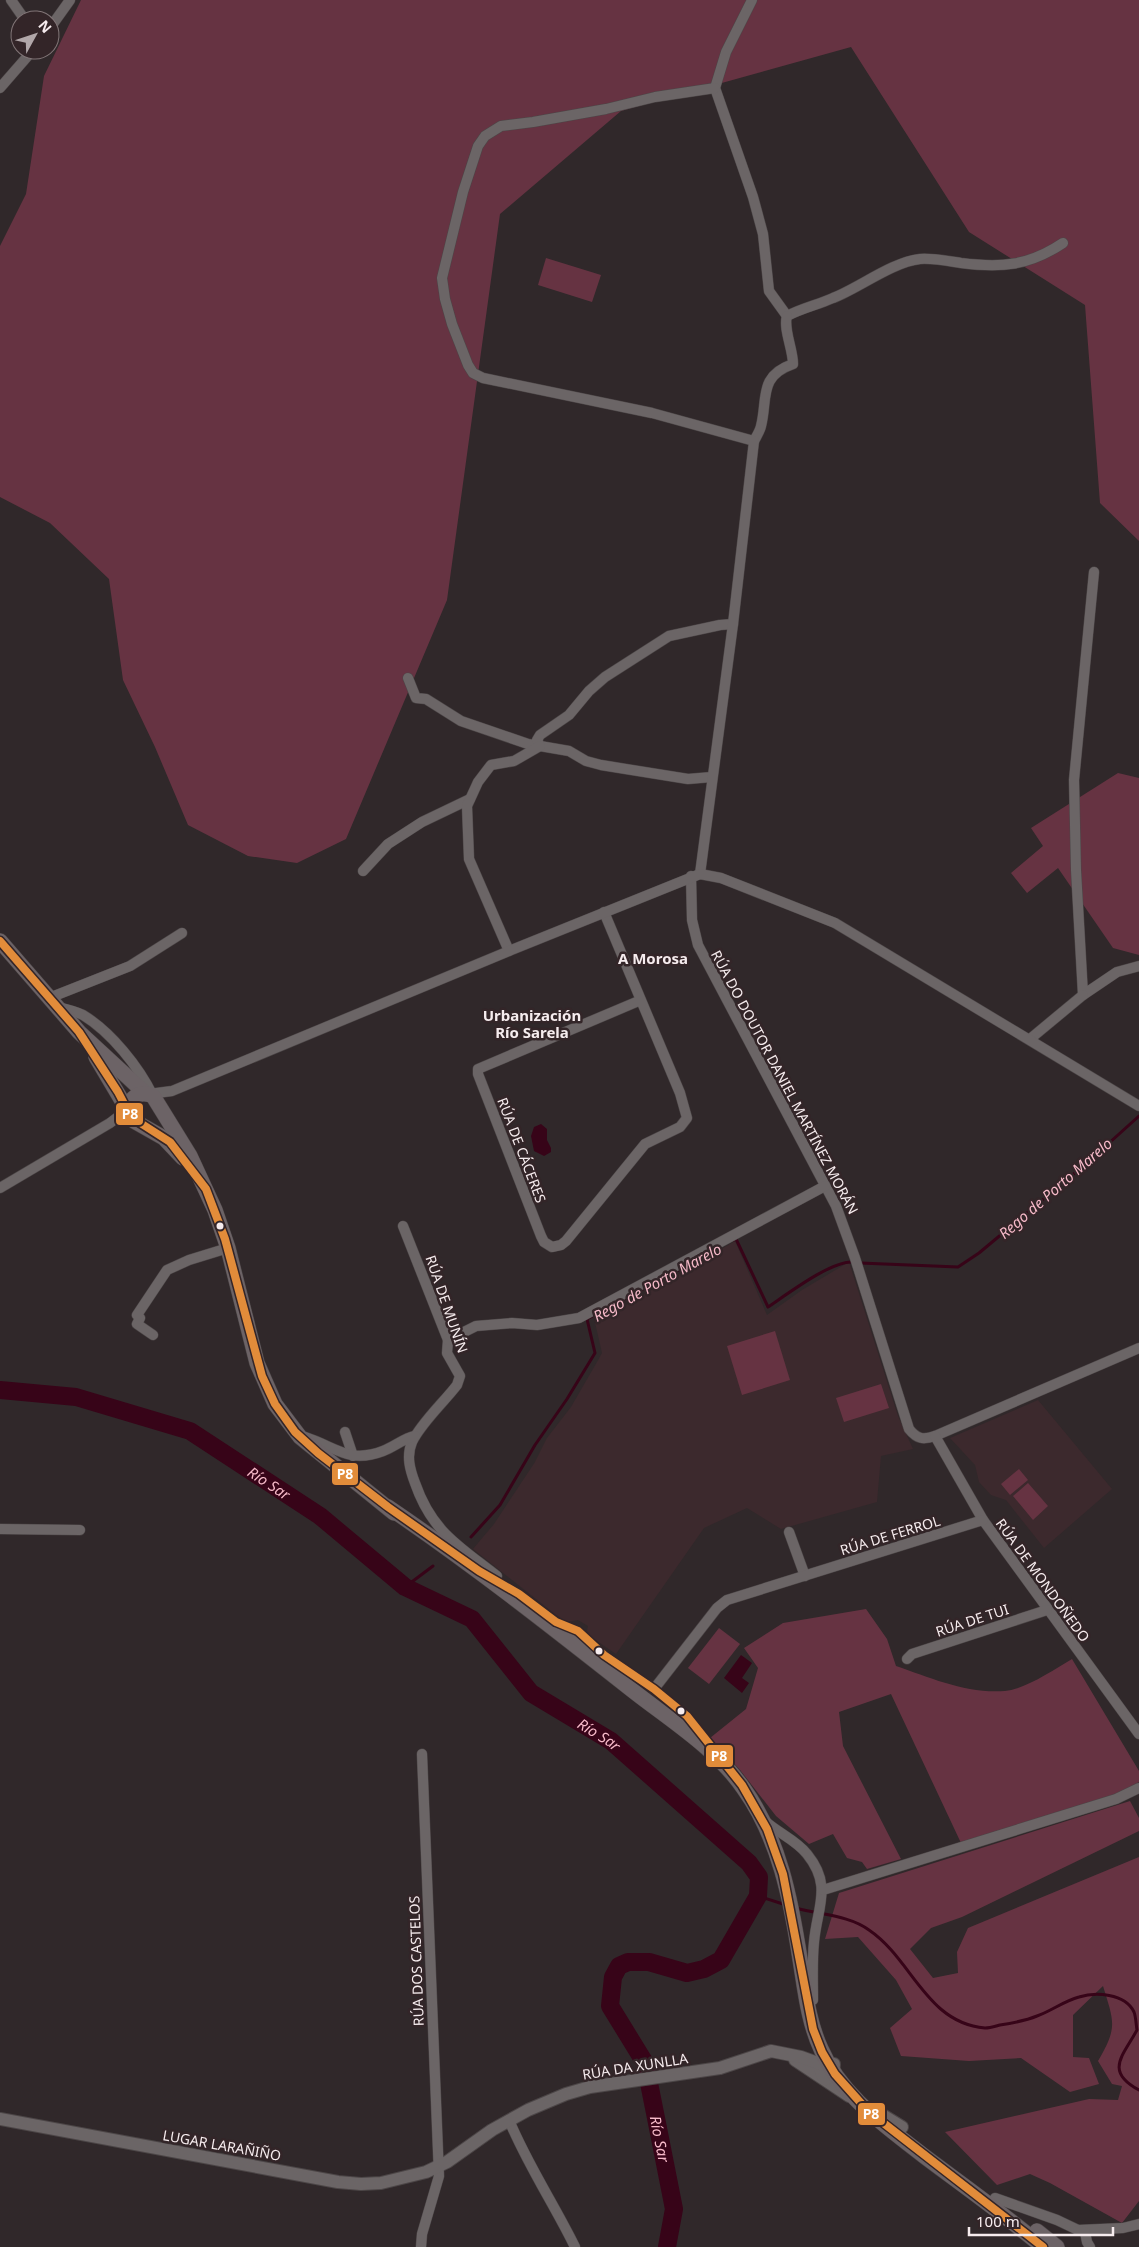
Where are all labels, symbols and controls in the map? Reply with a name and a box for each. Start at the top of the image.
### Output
north arrow [10,10,60,60]
text: N [34,16,56,37]
street label: RÚA DO DOUTOR DANIEL MARTÍNEZ MORÁN [707,947,863,1217]
district label: A Morosa [618,948,688,968]
district label: Urbanización Río Sarela [483,1005,581,1042]
street label: RÚA DE CÁCERES [493,1095,551,1206]
line badge: P8 [115,1102,144,1126]
text: P8 [122,1104,138,1123]
water label: Rego de Porto Marelo [994,1133,1116,1243]
unlabelled marker [215,1221,225,1231]
water label: Rego de Porto Marelo [589,1238,725,1326]
street label: RÚA DE MUNÍN [421,1253,473,1355]
water label: Río Sar [244,1462,295,1505]
line badge: P8 [331,1462,359,1486]
text: P8 [337,1464,353,1483]
street label: RÚA DE FERROL [838,1511,942,1559]
street label: RÚA DE MONDOÑEDO [992,1515,1094,1646]
street label: RÚA DE TUI [933,1599,1011,1641]
unlabelled marker [594,1646,604,1656]
unlabelled marker [676,1706,686,1716]
water label: Río Sar [574,1713,626,1756]
line badge: P8 [705,1744,734,1768]
text: P8 [711,1746,727,1765]
street label: RÚA DOS CASTELOS [404,1895,428,2027]
street label: RÚA DA XUNLLA [581,2048,689,2084]
line badge: P8 [857,2102,886,2126]
text: P8 [863,2104,879,2123]
water label: Río Sar [646,2114,675,2165]
street label: LUGAR LARAÑIÑO [161,2125,283,2165]
scale bar [969,2204,1113,2236]
text: 100 m [976,2211,1020,2231]

